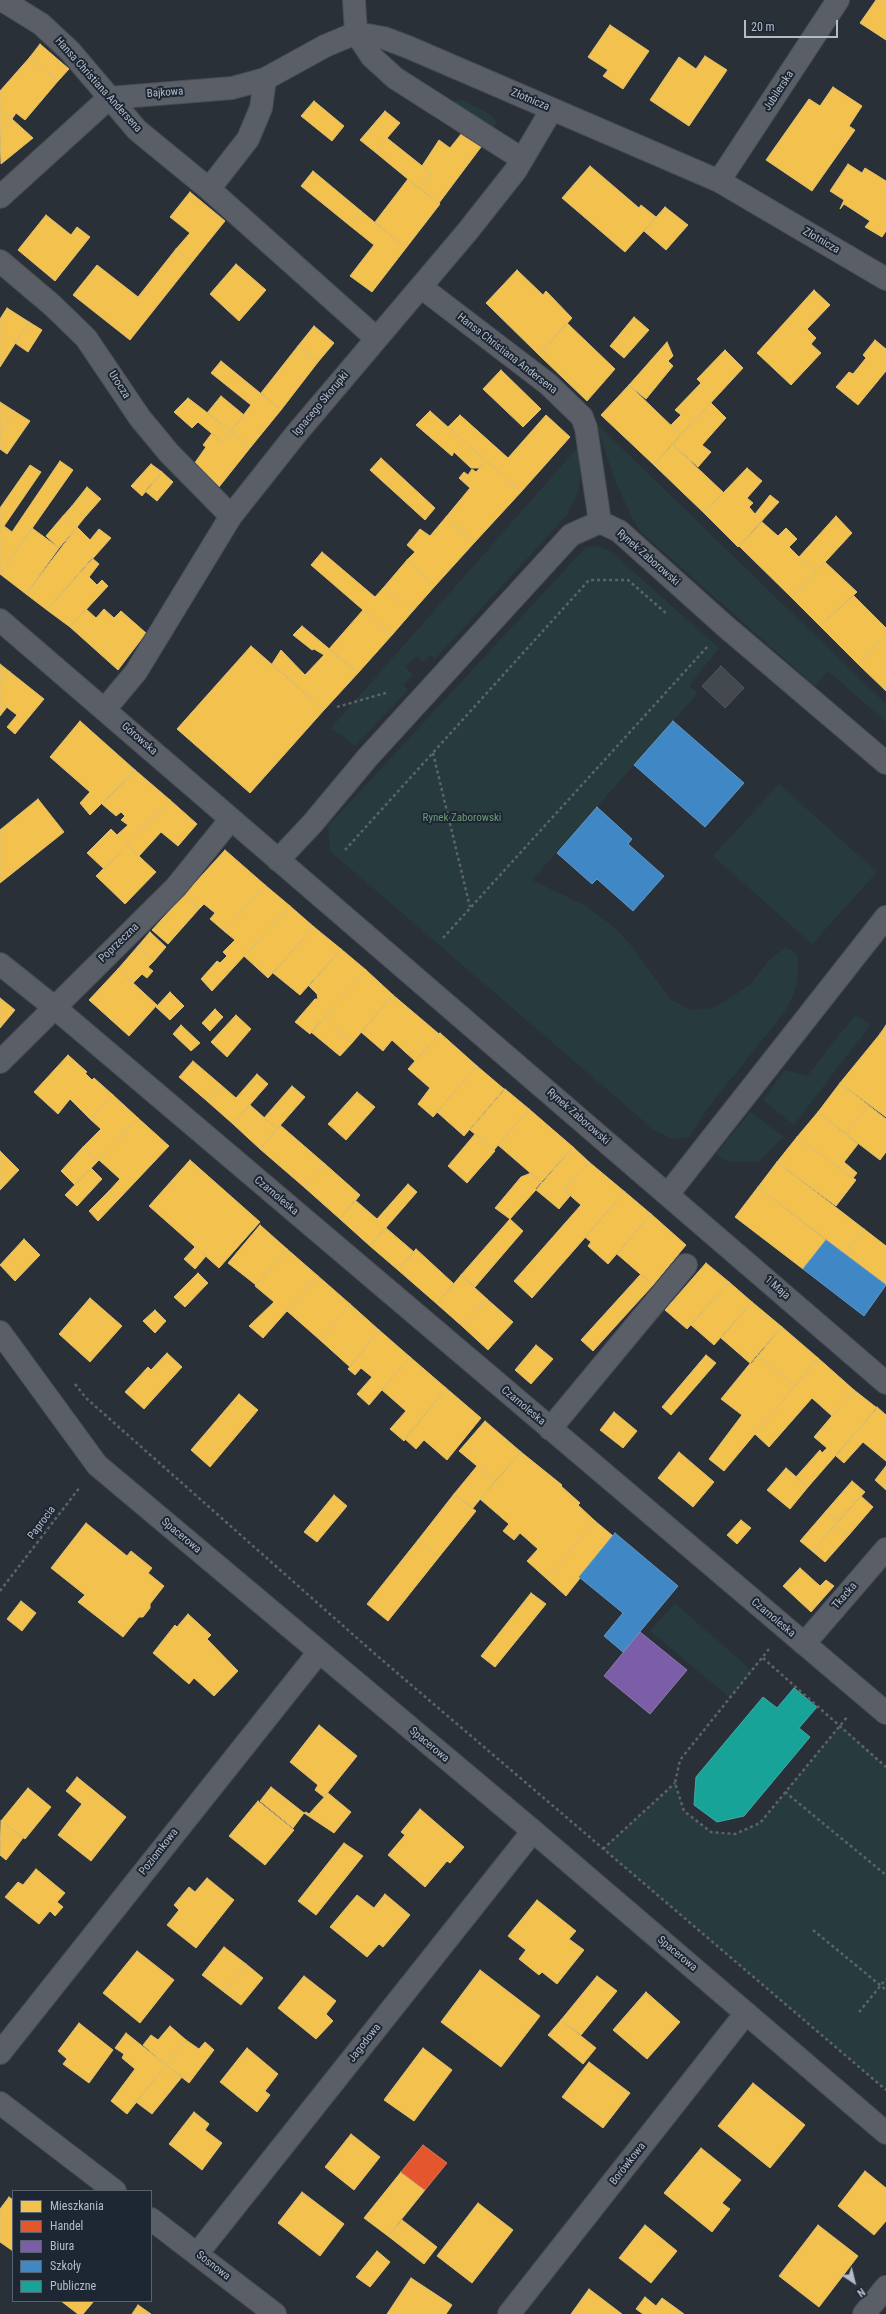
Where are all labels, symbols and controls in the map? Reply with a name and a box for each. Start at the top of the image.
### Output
scale bar [746,12,840,38]
text: 20 m [751,20,775,34]
street label: Hansa Christiana Andersena [52,35,144,135]
street label: Jubilerska [761,69,797,113]
street label: Bajkowa [146,85,184,101]
street label: Złotnicza [509,86,551,114]
street label: Złotnicza [800,225,842,257]
street label: Hansa Christiana Andersena [454,311,560,397]
street label: Urocza [105,369,133,401]
street label: Ignacego Skorupki [290,369,352,439]
street label: Rynek Zaborowski [614,527,682,589]
street label: Górowska [118,720,160,758]
park label: Rynek Zaborowski [423,811,501,825]
street label: Poprzeczna [96,921,142,965]
street label: Rynek Zaborowski [544,1086,612,1148]
street label: Czarnoleska [251,1174,301,1218]
street label: 1 Maja [762,1273,792,1303]
street label: Czarnoleska [498,1384,548,1428]
street label: Paprocia [25,1504,59,1542]
street label: Spacerowa [158,1516,204,1556]
street label: Tkacka [830,1580,860,1612]
street label: Czarnoleska [748,1596,798,1640]
street label: Spacerowa [406,1725,452,1765]
street label: Poziomkowa [137,1826,181,1878]
street label: Spacerowa [654,1934,700,1974]
street label: Jagodowa [346,2021,384,2065]
street label: Borówkowa [607,2140,649,2188]
legend [12,2190,152,2302]
text: Mieszkania [50,2199,104,2213]
text: Handel [50,2219,83,2233]
text: Biura [50,2239,74,2253]
street label: Sosnowa [193,2249,233,2283]
text: Szkoły [50,2259,81,2273]
north arrow [834,2262,874,2302]
text: Publiczne [50,2279,96,2293]
text: N [855,2285,868,2299]

